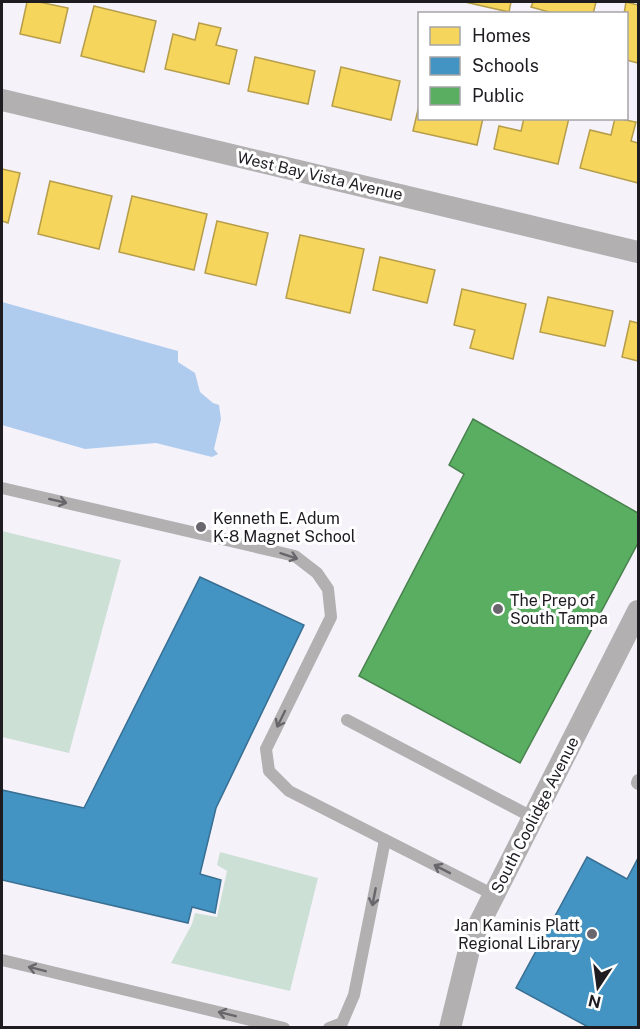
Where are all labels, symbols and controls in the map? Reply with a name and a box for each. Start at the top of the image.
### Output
legend [418,12,628,120]
text: Homes [472,25,531,46]
text: Schools [472,55,539,76]
text: Public [472,85,524,106]
street label: West Bay Vista Avenue [235,148,405,204]
one-way arrow [48,496,68,507]
place label: Kenneth E. Adum K-8 Magnet School [213,509,356,546]
marker: Kenneth E. Adum K-8 Magnet School [194,520,208,534]
one-way arrow [279,551,298,562]
place label: The Prep of South Tampa [510,591,608,628]
marker: The Prep of South Tampa [491,602,505,616]
one-way arrow [274,710,286,728]
street label: South Coolidge Avenue [487,734,583,896]
one-way arrow [434,863,451,875]
one-way arrow [368,887,379,907]
place label: Jan Kaminis Platt Regional Library [454,916,580,953]
marker: Jan Kaminis Platt Regional Library [585,927,599,941]
north arrow [568,957,628,1017]
one-way arrow [28,962,47,974]
text: N [587,990,603,1012]
one-way arrow [218,1008,237,1020]

